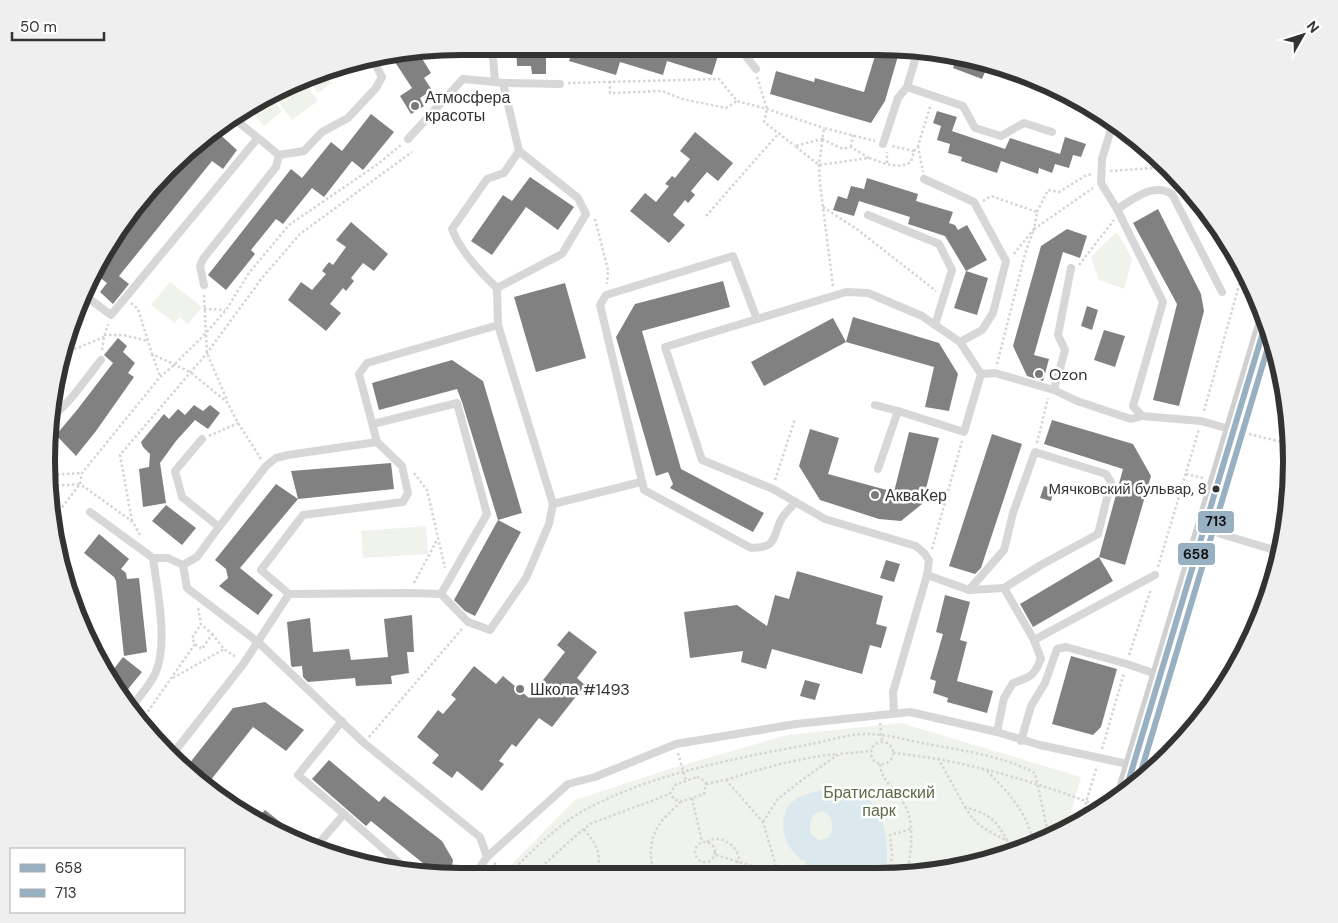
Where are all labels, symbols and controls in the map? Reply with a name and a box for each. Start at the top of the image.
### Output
scale bar [12,10,105,42]
north arrow [1278,10,1328,60]
text: 50 m [20,17,57,37]
text: N [1303,17,1323,36]
place label: Атмосфера красоты [425,87,511,126]
marker: Атмосфера красоты [409,100,421,112]
place label: Ozon [1049,364,1087,385]
marker: Ozon [1033,368,1045,380]
place label: Мячковский бульвар, 8 [1049,479,1207,499]
marker: Мячковский бульвар, 8 [1211,484,1221,494]
place label: АкваКер [885,485,947,506]
marker: АкваКер [869,489,881,501]
line badge: 713 [1197,510,1235,534]
text: 713 [1205,512,1227,530]
line badge: 658 [1177,542,1216,566]
text: 658 [1183,545,1209,563]
place label: Школа #1493 [530,679,630,700]
marker: Школа #1493 [514,683,526,695]
park label: Братиславский парк [823,782,935,821]
legend [10,848,185,913]
text: 658 [55,858,82,878]
text: 713 [55,883,77,903]

